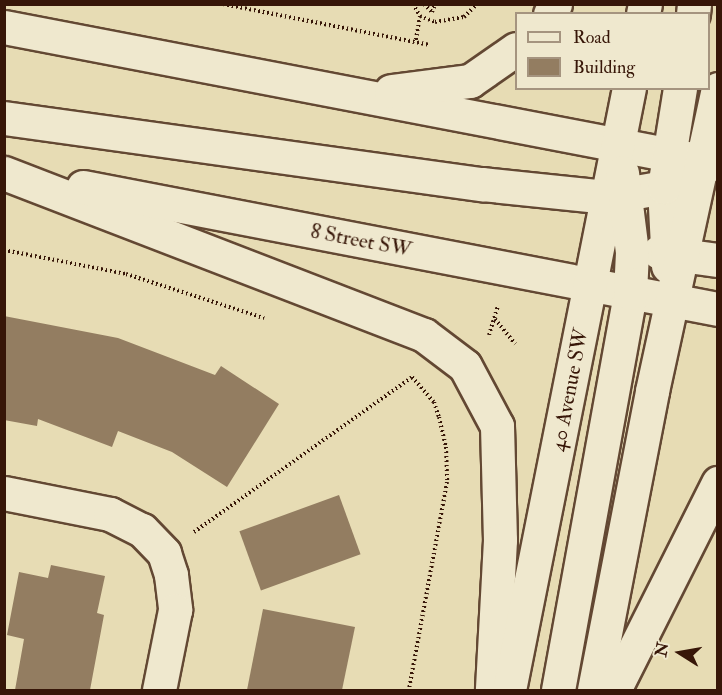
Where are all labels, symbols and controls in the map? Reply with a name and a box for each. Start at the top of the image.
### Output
legend [515,12,710,90]
text: Road [573,26,611,49]
text: Building [573,56,635,79]
street label: 8 Street SW [308,219,414,263]
street label: 40 Avenue SW [546,326,594,454]
north arrow [650,623,710,683]
text: N [651,641,674,659]

